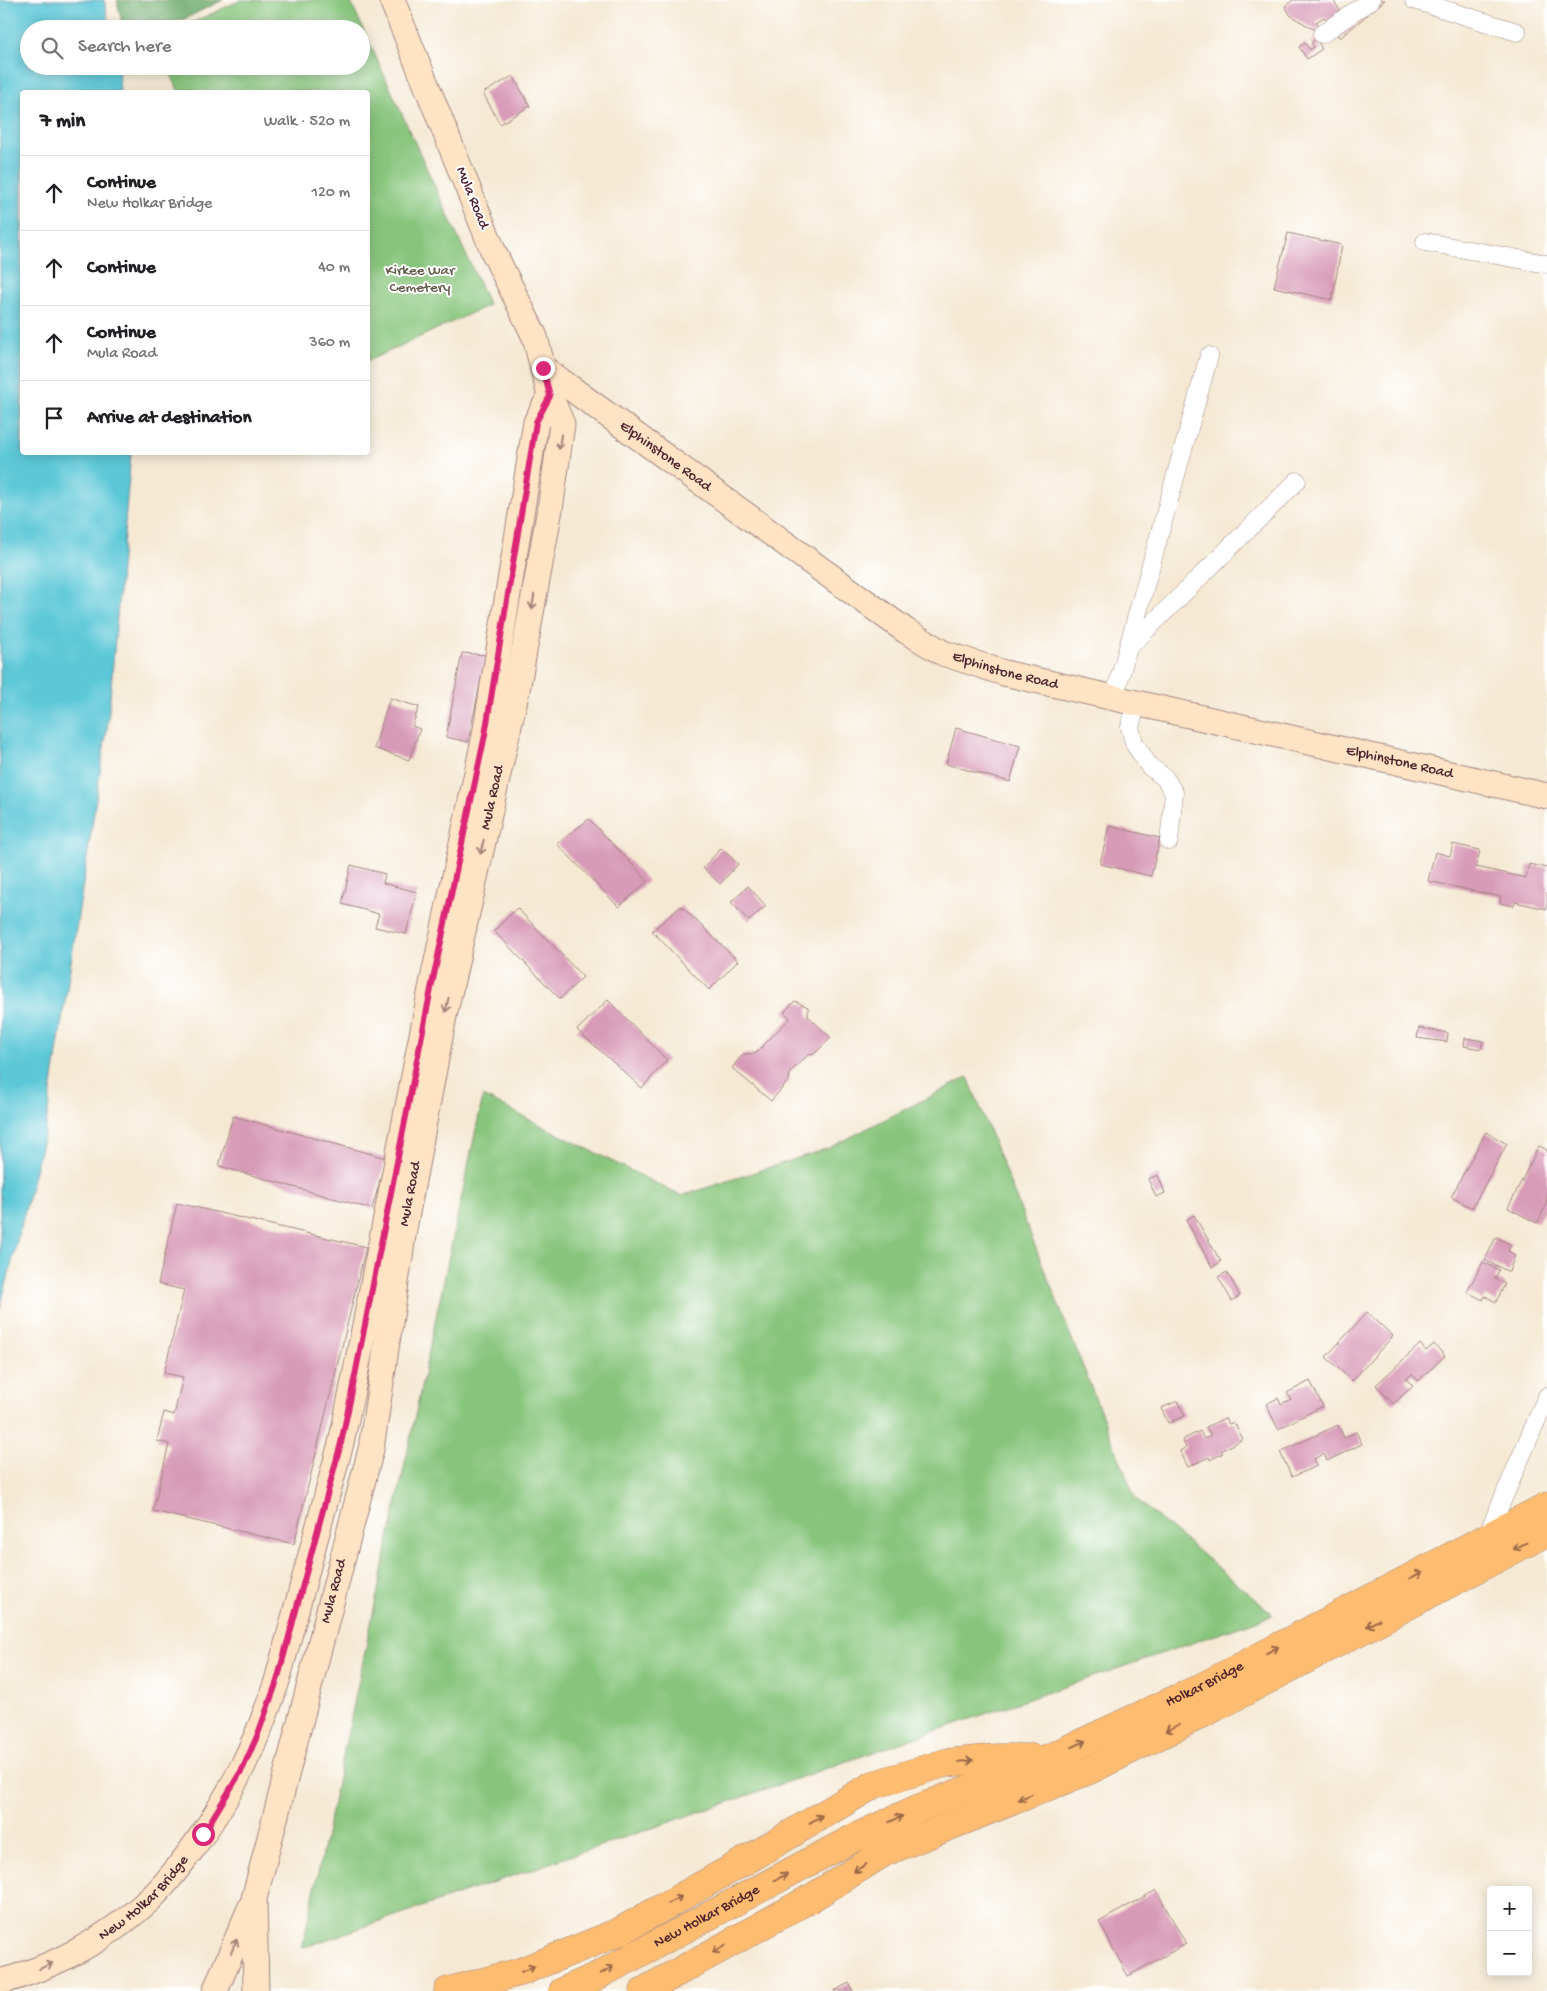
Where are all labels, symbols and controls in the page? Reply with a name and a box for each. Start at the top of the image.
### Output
search box [20,20,370,75]
icon: search [38,34,66,62]
text: Search here [78,36,172,59]
text: 7 min [40,110,85,135]
text: Walk · 520 m [264,113,350,132]
street label: Mula Road [451,164,493,233]
text: Continue [87,172,156,195]
icon: ahead [40,179,68,207]
text: 120 m [311,184,350,203]
text: New Holkar Bridge [87,195,212,214]
icon: ahead [40,254,68,282]
text: Continue [87,257,156,280]
text: 40 m [318,259,350,278]
park label: Kirkee War Cemetery [386,262,456,297]
text: Continue [87,322,156,345]
icon: ahead [40,329,68,357]
text: 360 m [309,334,350,353]
text: Mula Road [87,345,157,364]
route end [532,357,555,380]
icon: arrive [40,404,68,432]
text: Arrive at destination [87,407,251,430]
street label: Elphinstone Road [616,417,716,497]
one-way arrow [554,433,564,449]
one-way arrow [528,594,538,610]
street label: Elphinstone Road [950,648,1061,694]
street label: Elphinstone Road [1344,742,1456,784]
street label: Mula Road [477,763,509,831]
one-way arrow [477,838,486,854]
one-way arrow [441,997,451,1013]
street label: Mula Road [396,1159,426,1228]
one-way arrow [1513,1541,1528,1551]
street label: Mula Road [317,1556,351,1625]
one-way arrow [1408,1570,1423,1580]
one-way arrow [1366,1618,1381,1628]
one-way arrow [1264,1645,1279,1654]
street label: Holkar Bridge [1163,1657,1247,1712]
one-way arrow [1165,1724,1180,1734]
one-way arrow [1071,1739,1086,1749]
one-way arrow [958,1756,974,1766]
one-way arrow [1018,1793,1033,1802]
one-way arrow [809,1814,823,1824]
one-way arrow [888,1814,903,1823]
route start [192,1823,215,1846]
street label: New Holkar Bridge [95,1852,193,1945]
one-way arrow [853,1863,867,1873]
one-way arrow [773,1872,788,1882]
street label: New Holkar Bridge [651,1881,763,1953]
map controls [1487,1886,1532,1976]
button: + [1487,1886,1532,1931]
one-way arrow [668,1895,682,1905]
button: − [1487,1931,1532,1976]
one-way arrow [229,1939,239,1954]
one-way arrow [712,1945,727,1954]
one-way arrow [38,1960,53,1970]
one-way arrow [520,1963,535,1973]
one-way arrow [599,1965,613,1975]

